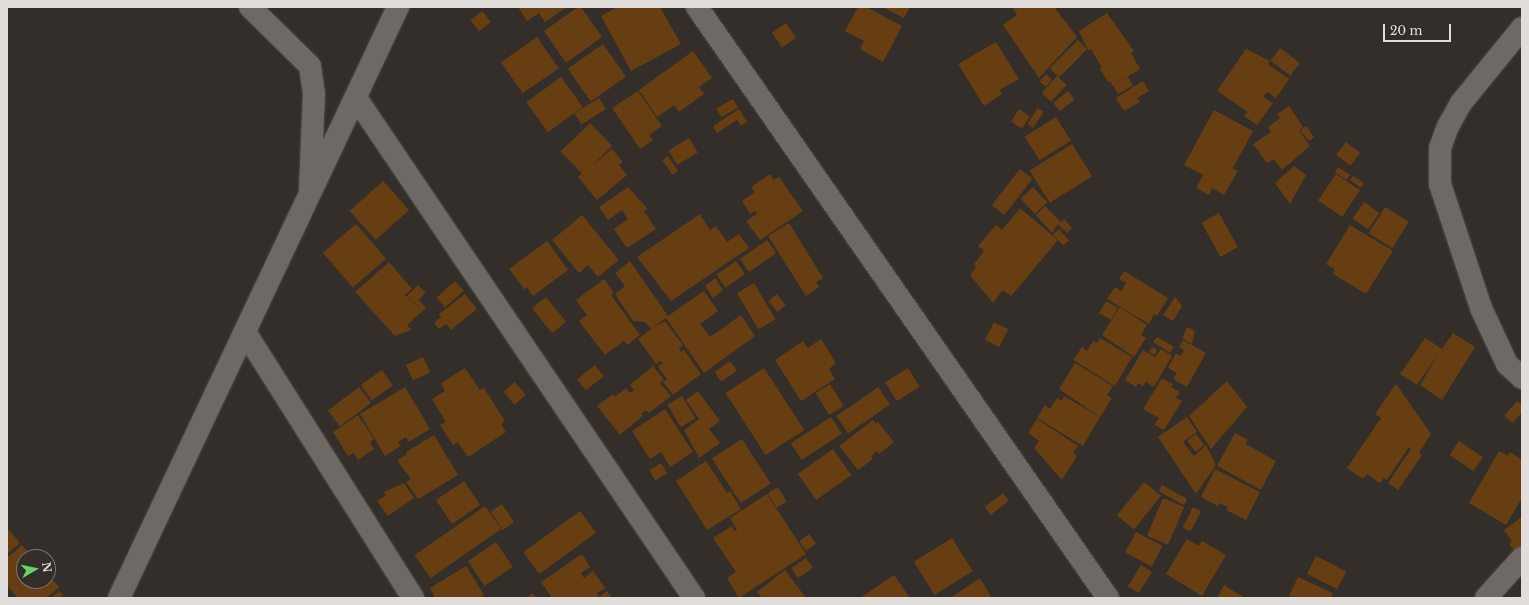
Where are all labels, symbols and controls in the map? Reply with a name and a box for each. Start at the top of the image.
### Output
scale bar [1385,16,1453,42]
text: 20 m [1390,23,1422,38]
north arrow [16,549,56,589]
text: N [39,561,55,573]

